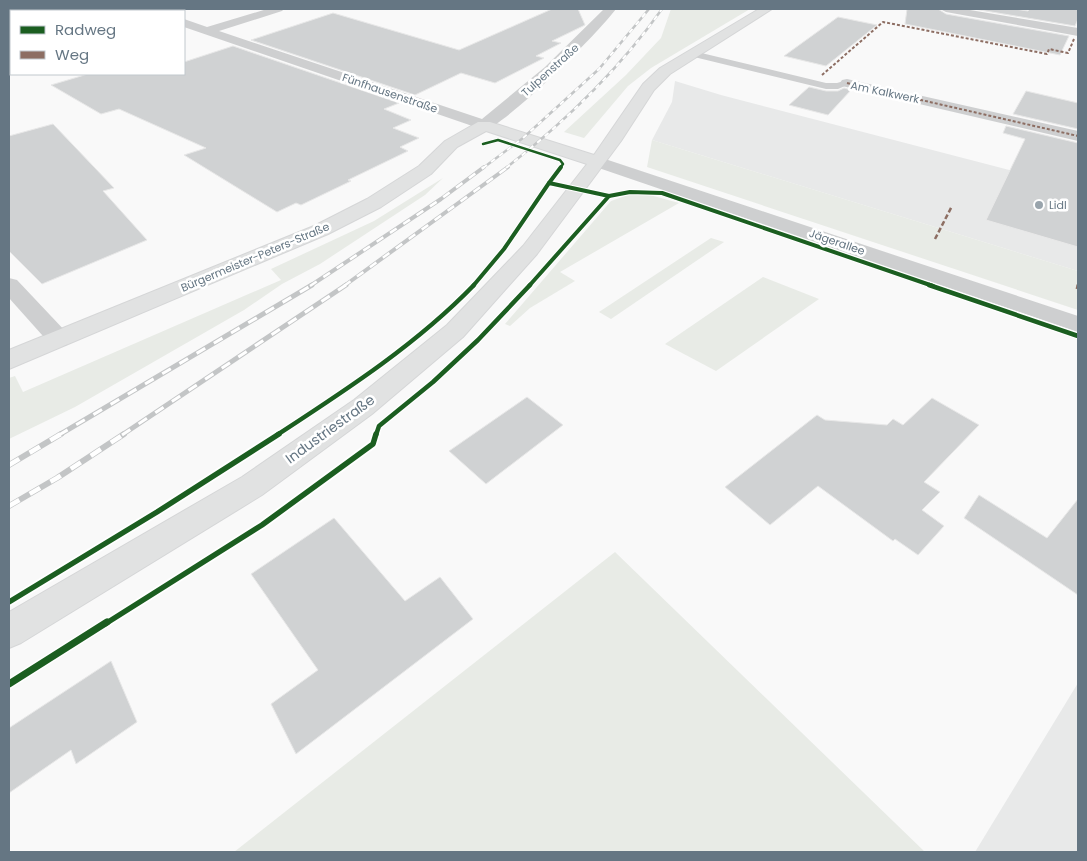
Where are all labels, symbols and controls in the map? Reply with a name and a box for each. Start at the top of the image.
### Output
legend [10,10,185,75]
text: Radweg [55,19,116,40]
street label: Tulpenstraße [518,40,582,100]
text: Weg [55,44,89,65]
street label: Fünfhausenstraße [340,69,440,117]
street label: Am Kalkwerk [849,77,921,107]
place label: Lidl [1049,197,1067,213]
marker: Lidl [1033,199,1045,211]
street label: Bürgermeister-Peters-Straße [178,218,332,296]
street label: Jägerallee [807,225,867,259]
street label: Industriestraße [281,390,379,468]

